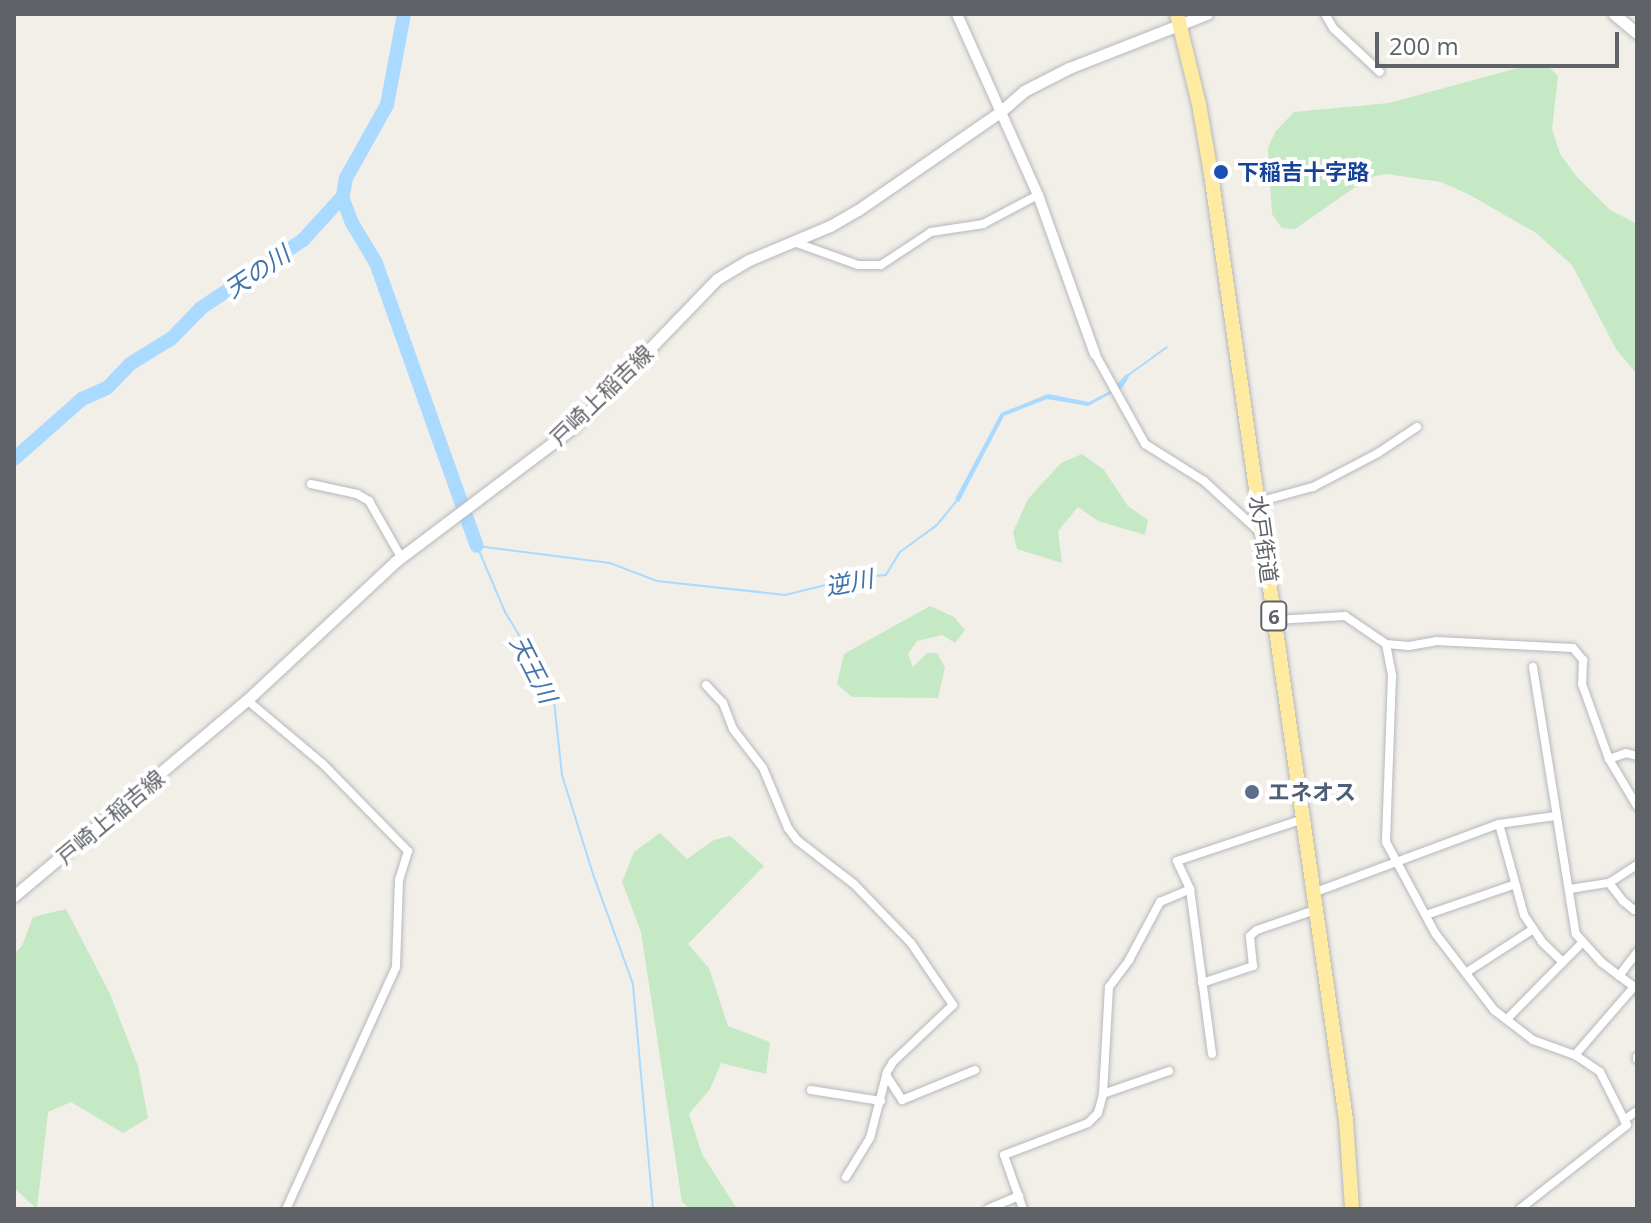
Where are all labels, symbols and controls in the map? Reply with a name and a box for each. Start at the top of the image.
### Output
scale bar [1379,16,1623,66]
text: 200 m [1389,29,1459,62]
place label: 下稲吉十字路 [1237,159,1369,185]
marker: 下稲吉十字路 [1212,163,1230,181]
water label: 天の川 [219,239,295,303]
street label: 戸崎上稲吉線 [544,340,658,450]
street label: 水戸街道 [1245,494,1283,584]
water label: 逆川 [823,563,875,601]
road number: 6 [1260,600,1288,632]
water label: 天王川 [505,630,563,708]
street label: 戸崎上稲吉線 [51,764,169,870]
place label: エネオス [1268,779,1356,805]
marker: エネオス [1243,783,1261,801]

